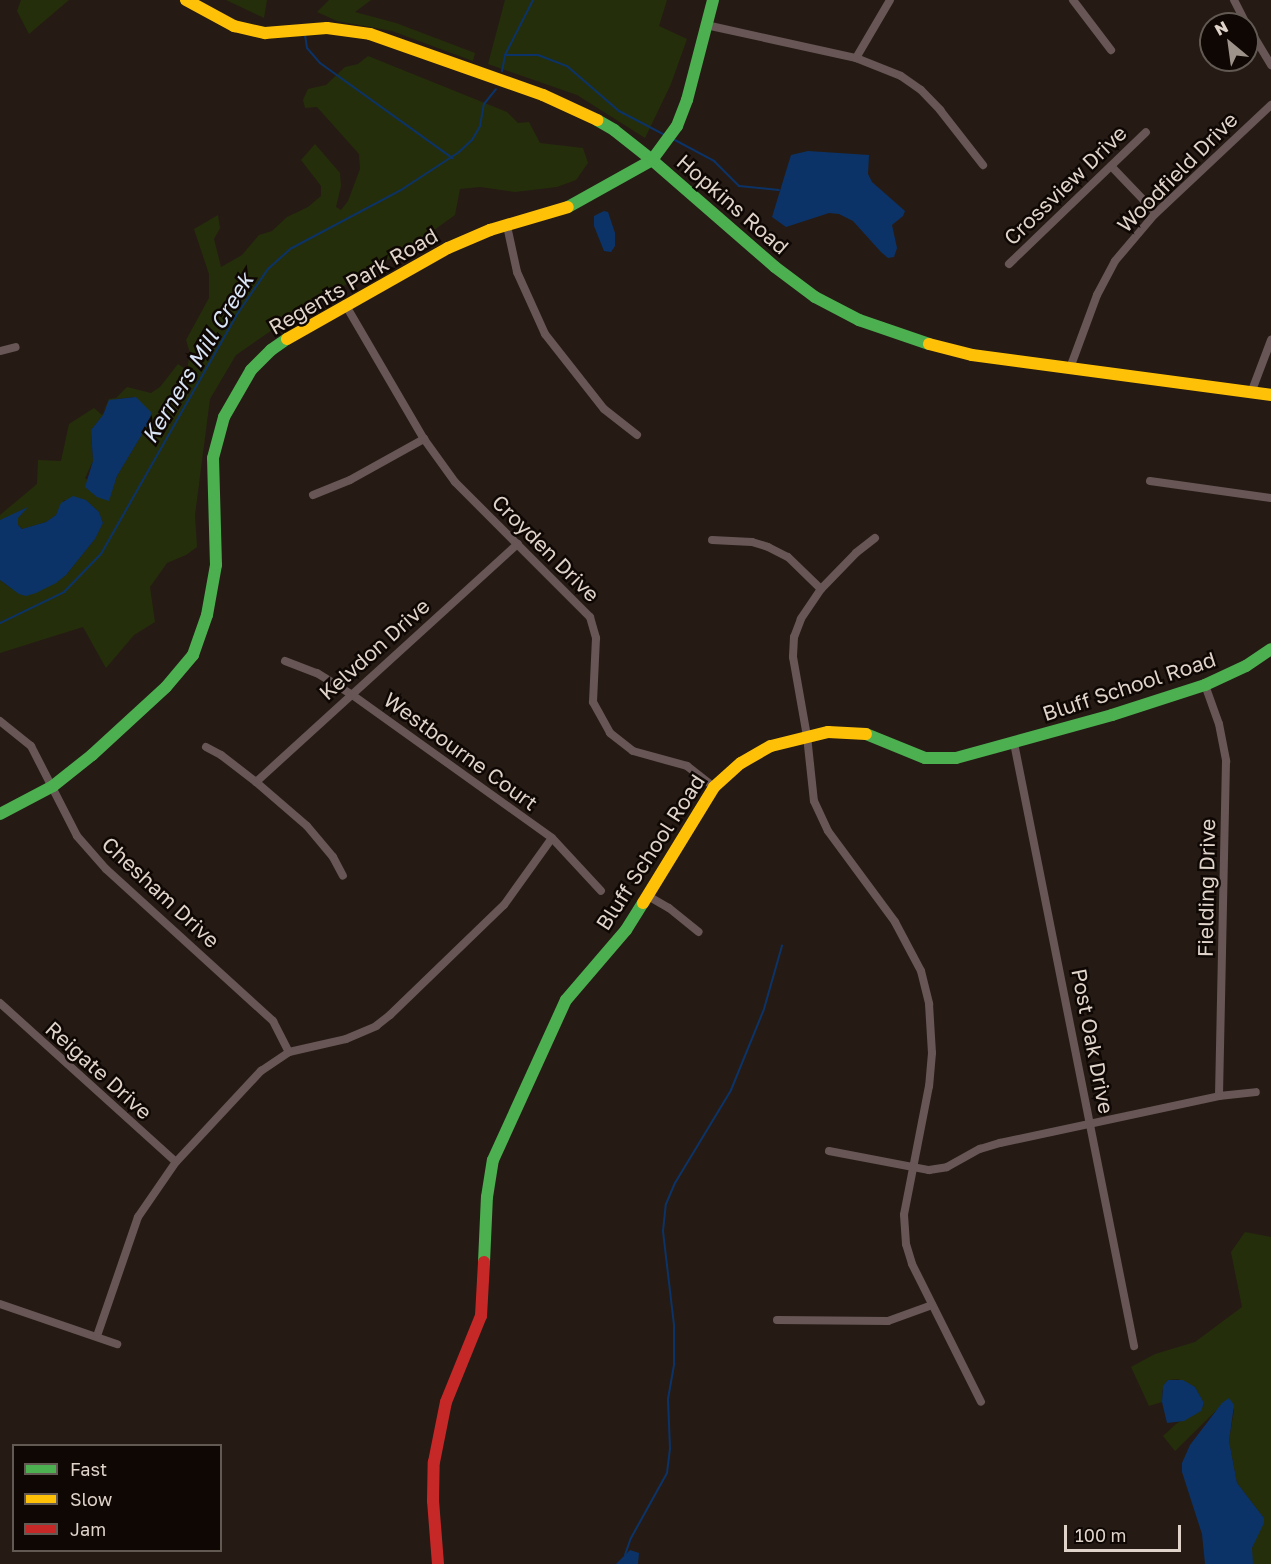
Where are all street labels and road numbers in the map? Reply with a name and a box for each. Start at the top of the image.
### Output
street label: Woodfield Drive [1112,107,1242,237]
street label: Crossview Drive [998,120,1132,250]
street label: Hopkins Road [672,149,794,259]
street label: Regents Park Road [264,222,442,340]
street label: Croyden Drive [487,489,605,607]
street label: Kelvdon Drive [314,593,434,705]
street label: Bluff School Road [1039,646,1219,726]
street label: Westbourne Court [379,687,543,815]
street label: Bluff School Road [590,769,710,935]
street label: Fielding Drive [1192,819,1220,957]
street label: Chesham Drive [97,831,225,953]
street label: Post Oak Drive [1067,966,1119,1116]
street label: Reigate Drive [41,1016,157,1124]

